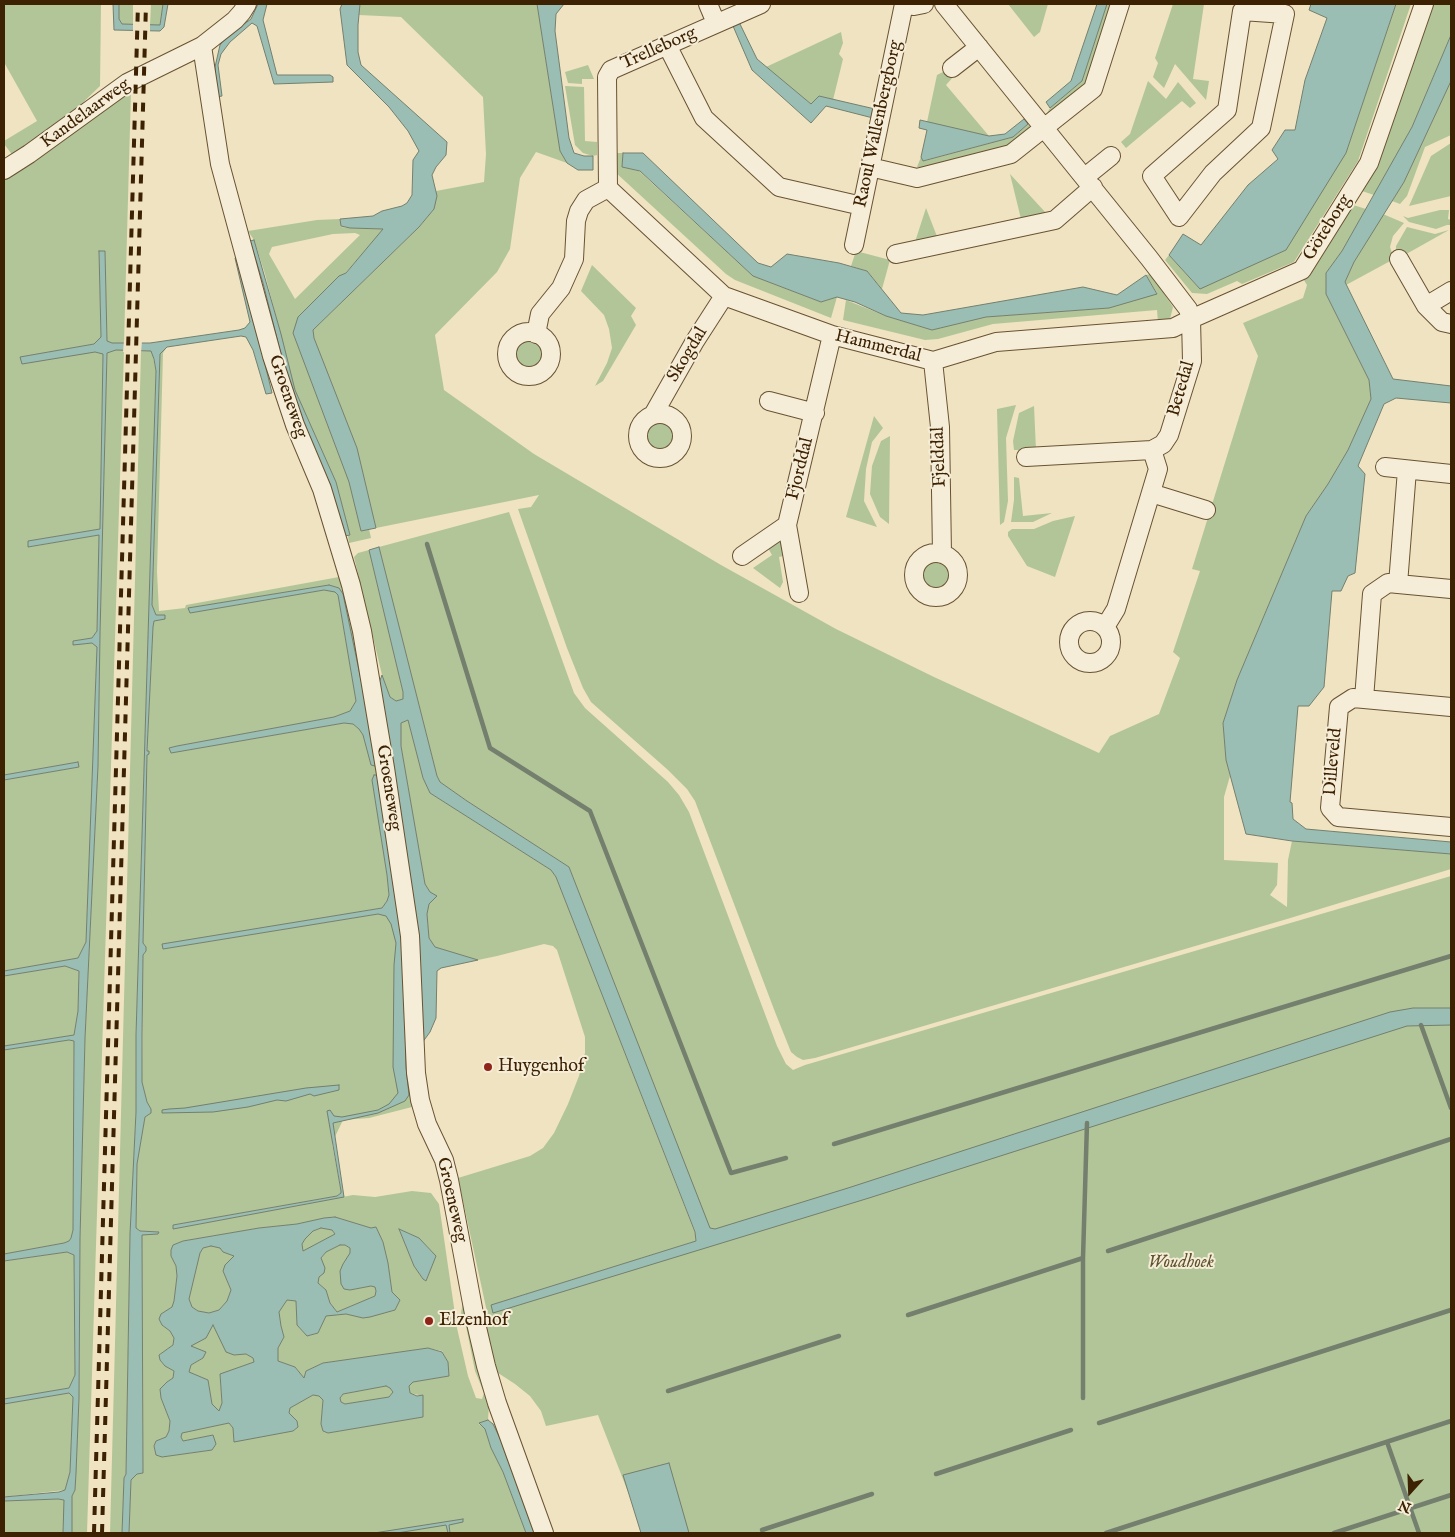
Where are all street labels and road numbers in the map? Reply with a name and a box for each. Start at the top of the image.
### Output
street label: Trelleborg [618,23,700,75]
street label: Raoul Wallenbergborg [851,38,907,210]
street label: Kandelaarweg [37,74,135,154]
street label: Göteborg [1299,191,1357,265]
street label: Skogdal [663,324,713,386]
street label: Hammerdal [833,326,923,368]
street label: Groeneweg [263,353,311,441]
street label: Betedal [1164,359,1200,419]
street label: Fjelddal [928,426,952,488]
street label: Fjorddal [783,435,819,503]
street label: Dilleveld [1320,727,1348,797]
street label: Groeneweg [371,744,405,832]
street label: Groeneweg [431,1155,471,1245]

